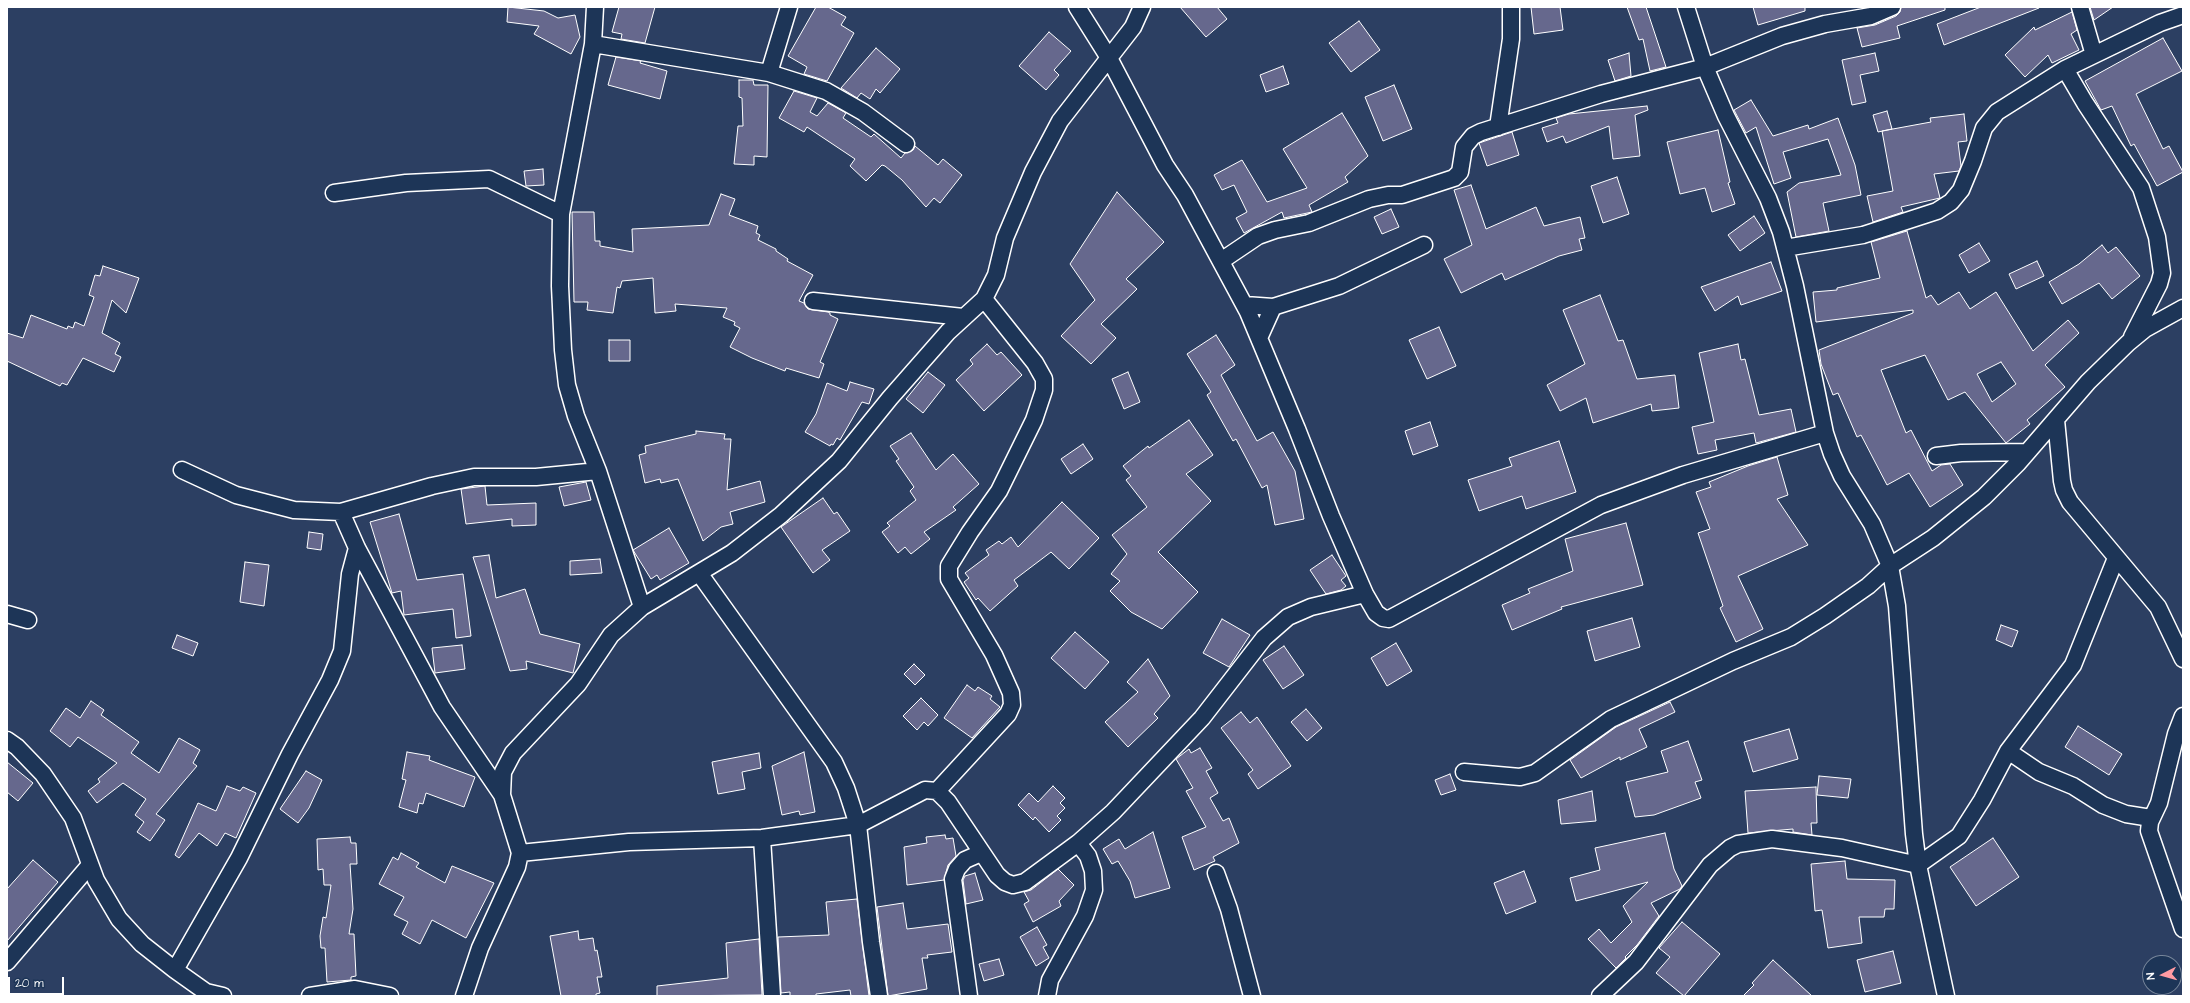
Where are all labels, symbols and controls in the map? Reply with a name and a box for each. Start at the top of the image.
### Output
north arrow [2142,955,2182,995]
scale bar [10,969,66,995]
text: N [2143,972,2158,980]
text: 20 m [15,975,44,992]

